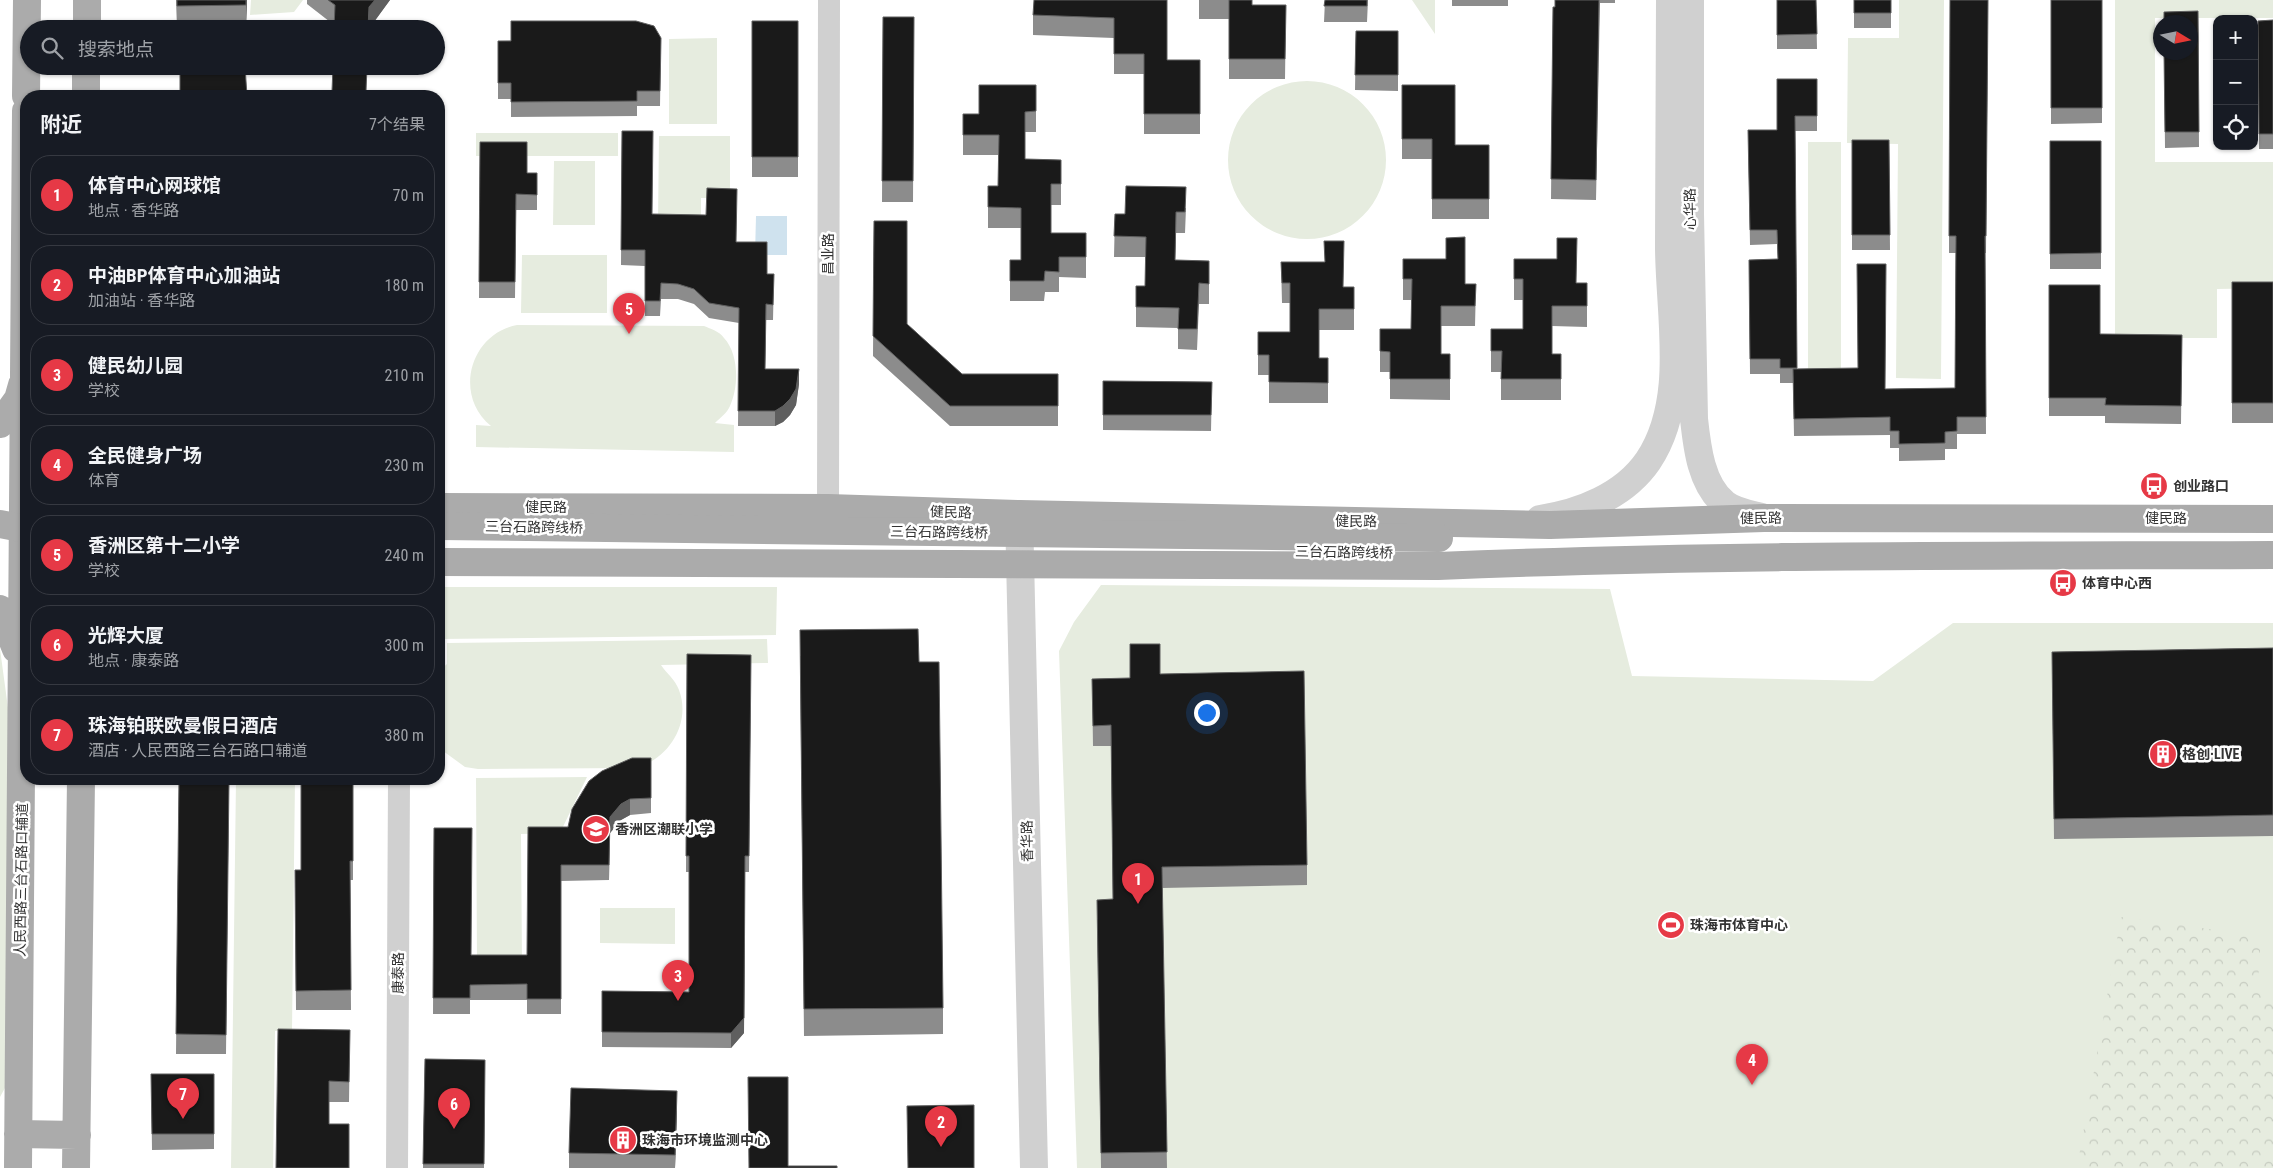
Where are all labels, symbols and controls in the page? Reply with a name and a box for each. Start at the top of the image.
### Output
north arrow [2153,15,2198,60]
map controls [2213,15,2258,150]
button: + [2213,15,2258,60]
search box [20,20,445,75]
icon: search [38,34,66,62]
text: 搜索地点 [78,38,154,61]
button: − [2213,60,2258,105]
button: locate [2213,105,2258,150]
text: 附近 [40,113,82,137]
text: 7个结果 [369,115,425,134]
text: 体育中心网球馆 [88,174,221,197]
text: 1 [53,186,61,205]
text: 70 m [392,186,424,205]
street label: 心华路 [1682,188,1698,230]
text: 地点 · 香华路 [88,201,179,220]
street label: 昌业路 [820,233,836,275]
text: 中油BP体育中心加油站 [88,264,280,287]
text: 2 [53,276,61,295]
text: 180 m [385,276,424,295]
text: 加油站 · 香华路 [88,291,195,310]
pin: 5 [613,293,645,334]
text: 健民幼儿园 [88,354,183,377]
text: 3 [53,366,61,385]
text: 210 m [385,366,424,385]
text: 学校 [88,381,120,400]
text: 全民健身广场 [88,444,202,467]
text: 4 [53,456,61,475]
text: 230 m [385,456,424,475]
text: 体育 [88,471,120,490]
bus stop icon: 创业路口 [2139,471,2169,501]
place label: 创业路口 [2173,478,2229,494]
street label: 健民路 [525,499,567,515]
street label: 健民路 [930,503,972,521]
street label: 健民路 [1740,510,1782,526]
street label: 健民路 [2145,510,2187,526]
street label: 健民路 [1335,513,1377,529]
street label: 三台石路跨线桥 [485,518,583,536]
street label: 三台石路跨线桥 [890,523,988,541]
text: 香洲区第十二小学 [88,534,240,557]
street label: 三台石路跨线桥 [1295,543,1393,561]
text: 5 [53,546,61,565]
text: 240 m [385,546,424,565]
text: 学校 [88,561,120,580]
bus stop icon: 体育中心西 [2048,568,2078,598]
place label: 体育中心西 [2082,575,2152,591]
text: 光辉大厦 [88,624,164,647]
text: 6 [53,636,61,655]
text: 300 m [385,636,424,655]
text: 地点 · 康泰路 [88,651,179,670]
your location [1194,700,1220,726]
text: 珠海铂联欧曼假日酒店 [88,714,278,737]
text: 7 [53,726,61,745]
text: 380 m [385,726,424,745]
building icon: 格创·LIVE [2148,739,2178,769]
text: 酒店 · 人民西路三台石路口辅道 [88,741,307,760]
place label: 格创·LIVE [2182,746,2240,762]
street label: 人民西路三台石路口辅道 [12,803,30,957]
school or university icon: 香洲区潮联小学 [581,814,611,844]
street label: 香华路 [1019,820,1035,862]
place label: 香洲区潮联小学 [615,821,713,837]
pin: 1 [1122,863,1154,904]
sports icon: 珠海市体育中心 [1656,910,1686,940]
place label: 珠海市体育中心 [1690,917,1788,933]
street label: 康泰路 [390,952,406,994]
pin: 3 [662,960,694,1001]
pin: 4 [1736,1044,1768,1085]
pin: 7 [167,1078,199,1119]
pin: 6 [438,1088,470,1129]
pin: 2 [925,1106,957,1147]
building icon: 珠海市环境监测中心 [608,1125,638,1155]
place label: 珠海市环境监测中心 [642,1132,768,1148]

